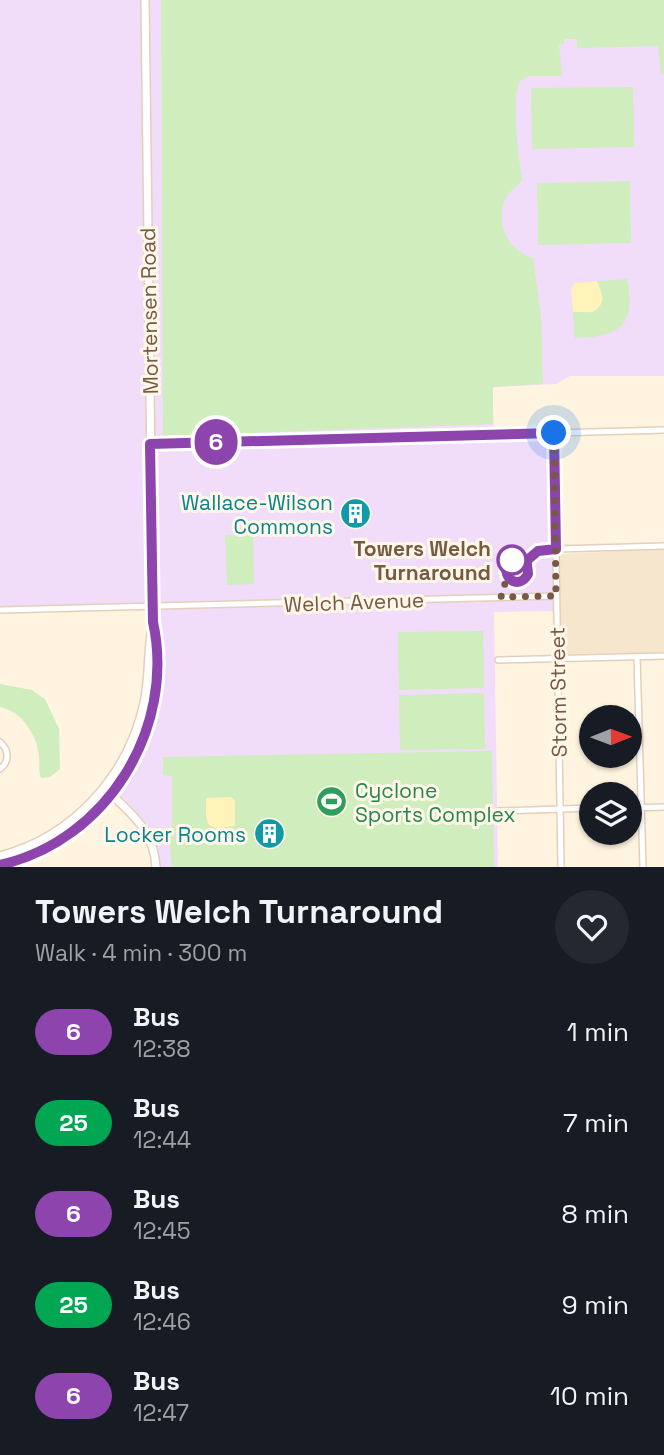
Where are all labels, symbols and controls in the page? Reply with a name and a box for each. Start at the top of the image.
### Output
street label: Mortensen Road [134,227,164,395]
your location [536,415,571,450]
line badge: 6 [193,419,239,465]
text: 6 [209,426,223,457]
place label: Wallace-Wilson Commons [181,489,333,540]
building icon: Wallace-Wilson Commons [339,497,373,531]
place label: Towers Welch Turnaround [353,535,491,586]
marker: Towers Welch Turnaround [497,545,527,575]
street label: Welch Avenue [283,586,425,618]
street label: Storm Street [543,626,573,758]
north arrow [579,705,642,768]
map controls [579,705,642,845]
place label: Cyclone Sports Complex [355,777,516,828]
button: layers [579,782,642,845]
sports icon: Cyclone Sports Complex [315,785,349,819]
building icon: Locker Rooms [252,817,286,851]
place label: Locker Rooms [104,821,246,848]
button: heart [555,890,629,964]
text: Towers Welch Turnaround [35,891,443,933]
text: Walk · 4 min · 300 m [35,938,247,968]
text: Bus [133,1000,180,1034]
text: 1 min [567,1015,629,1049]
text: 6 [66,1016,81,1047]
text: 12:38 [133,1034,191,1064]
text: Bus [133,1091,180,1125]
text: 7 min [563,1106,629,1140]
text: 25 [59,1107,88,1138]
text: 12:44 [133,1125,191,1155]
text: Bus [133,1182,180,1216]
text: 8 min [561,1197,629,1231]
text: 6 [66,1198,81,1229]
text: 12:45 [133,1216,190,1246]
text: Bus [133,1273,180,1307]
text: 9 min [562,1288,629,1322]
text: 25 [59,1289,88,1320]
text: 12:46 [133,1307,191,1337]
text: Bus [133,1364,180,1398]
text: 10 min [550,1379,629,1413]
text: 6 [66,1380,81,1411]
text: 12:47 [133,1398,189,1428]

